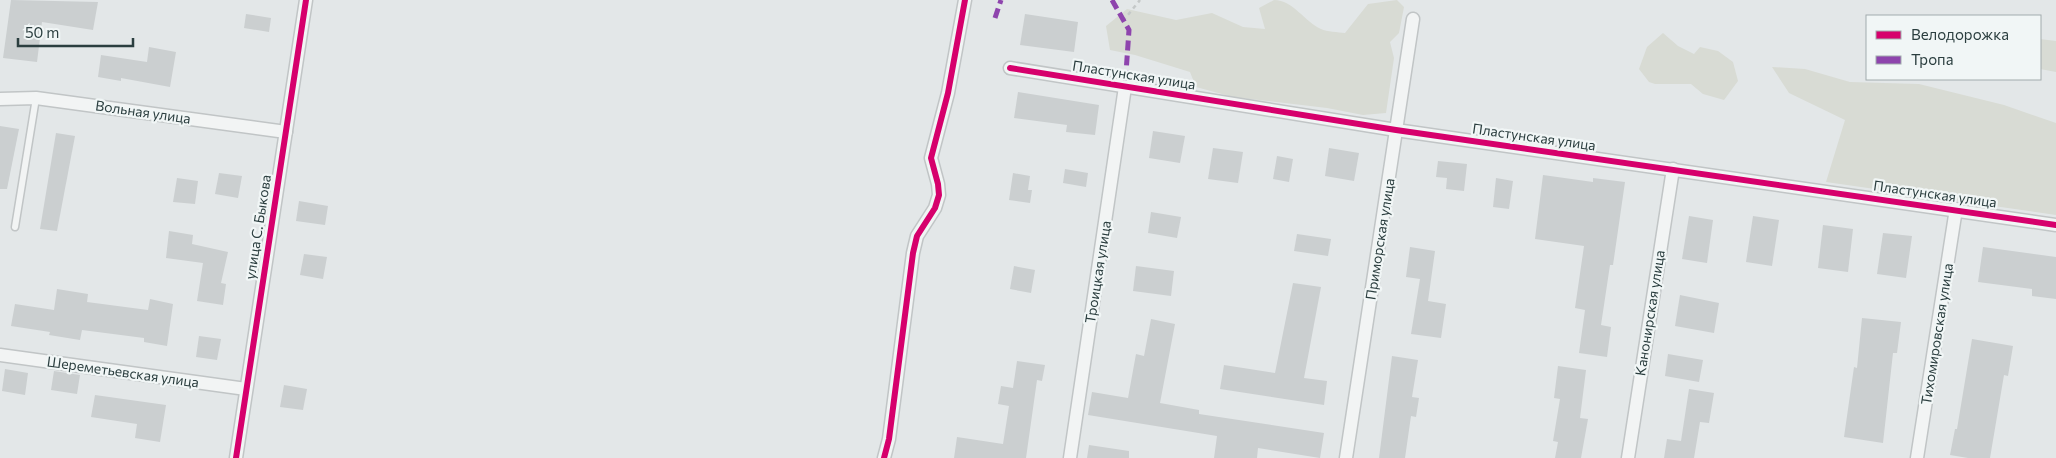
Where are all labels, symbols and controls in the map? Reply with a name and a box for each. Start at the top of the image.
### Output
scale bar [18,15,132,47]
legend [1866,15,2041,80]
text: 50 m [25,23,59,41]
text: Велодорожка [1911,25,2009,43]
text: Тропа [1911,50,1953,68]
street label: Пластунская улица [1071,56,1197,93]
street label: Вольная улица [94,96,192,127]
street label: Пластунская улица [1471,119,1597,154]
street label: улица С. Быкова [241,173,274,280]
street label: Пластунская улица [1872,176,1998,211]
street label: Приморская улица [1361,177,1398,301]
street label: Троицкая улица [1081,219,1114,324]
street label: Канонирская улица [1631,249,1668,377]
street label: Тихомировская улица [1917,262,1956,406]
street label: Шереметьевская улица [46,352,200,391]

